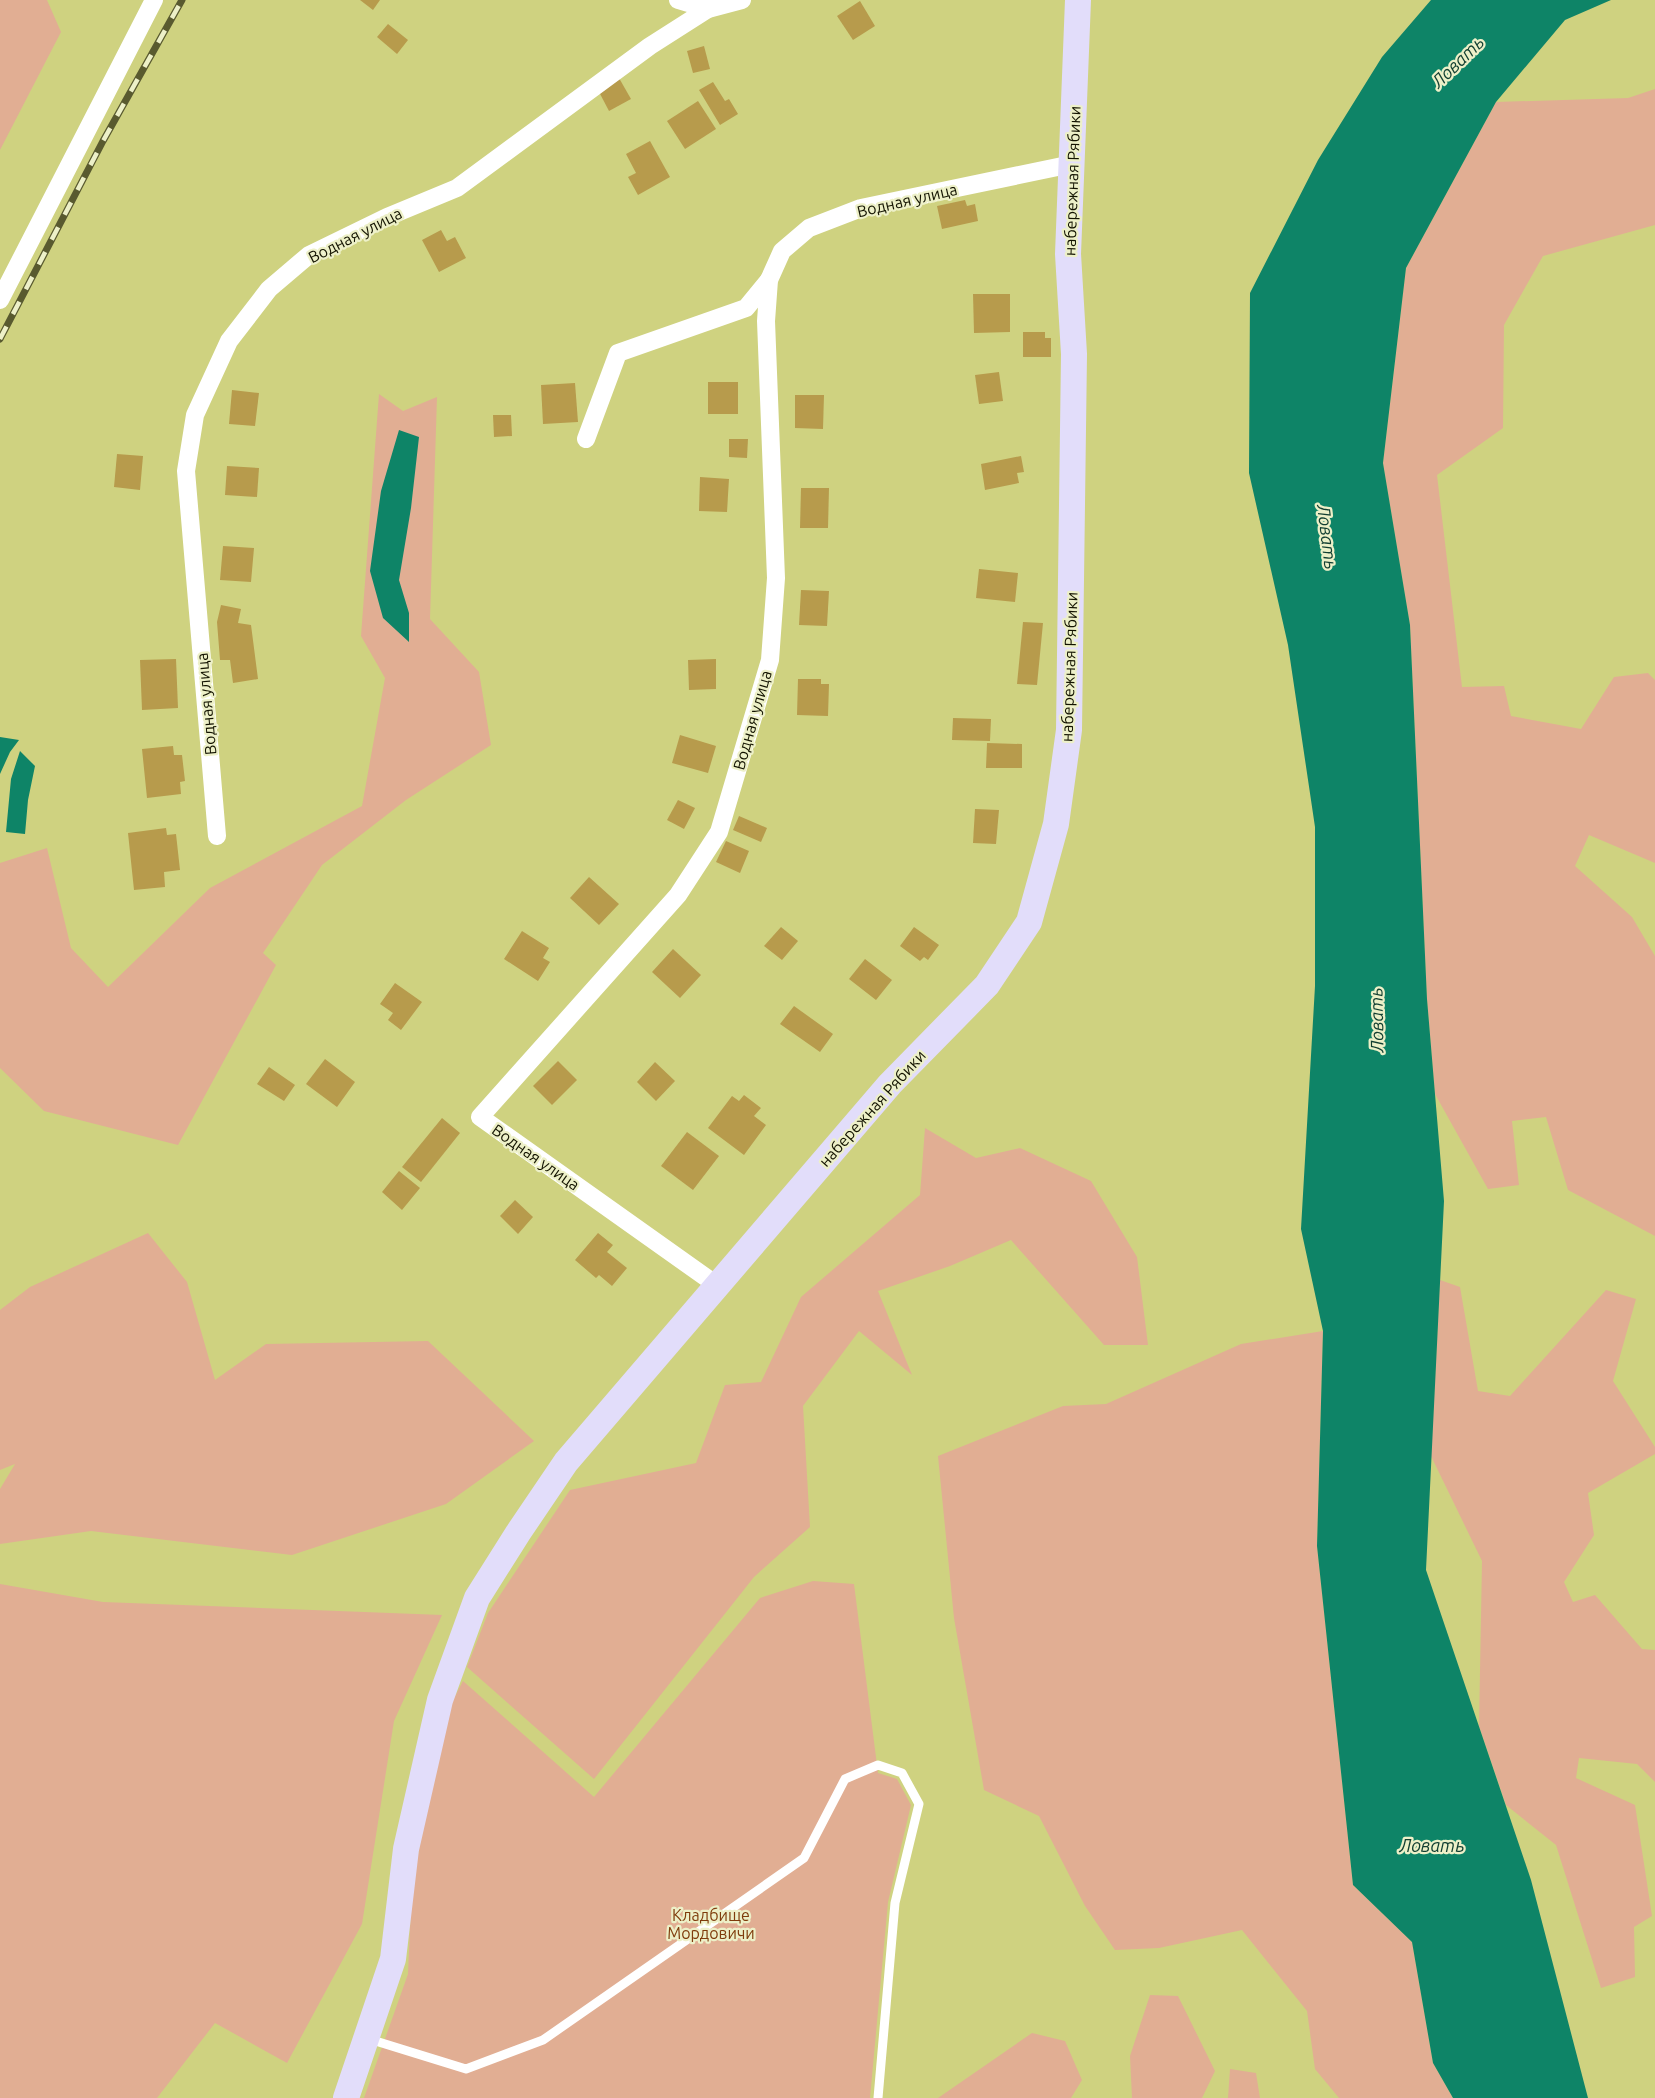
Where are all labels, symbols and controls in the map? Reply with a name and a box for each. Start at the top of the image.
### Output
water label: Ловать [1426,32,1488,92]
street label: набережная Рябики [1060,106,1084,256]
street label: Водная улица [855,180,959,220]
street label: Водная улица [305,204,405,266]
water label: Ловать [1314,502,1342,570]
street label: набережная Рябики [1057,592,1081,742]
street label: Водная улица [193,652,219,756]
street label: Водная улица [729,668,775,772]
water label: Ловать [1365,987,1387,1054]
street label: набережная Рябики [815,1046,929,1170]
street label: Водная улица [489,1120,583,1194]
water label: Ловать [1399,1835,1464,1855]
park label: Кладбище Мордовичи [667,1906,755,1942]

